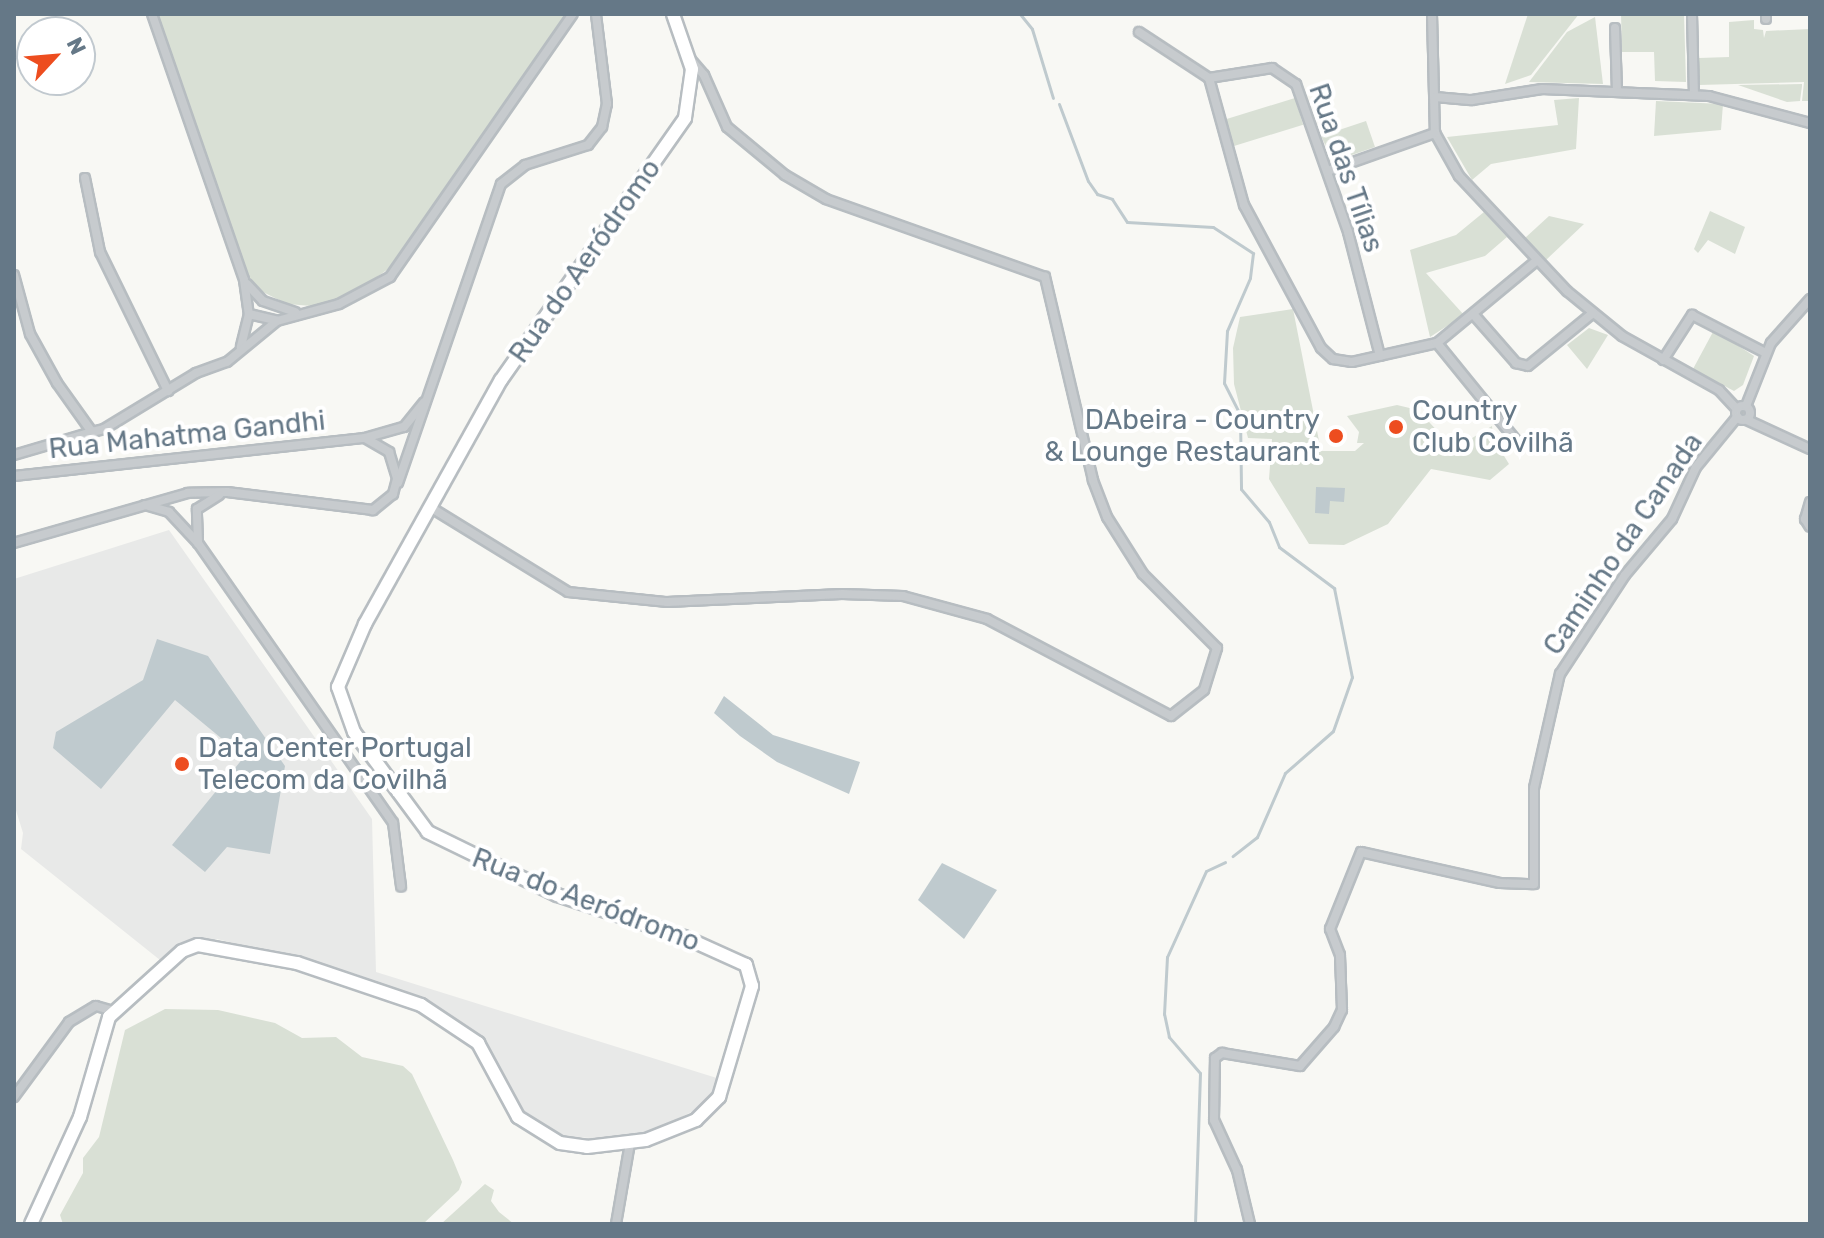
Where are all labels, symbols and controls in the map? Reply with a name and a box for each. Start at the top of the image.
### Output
north arrow [16,16,96,96]
text: N [61,33,92,59]
street label: Rua das Tílias [1301,79,1391,257]
street label: Rua do Aeródromo [502,152,668,370]
place label: Country Club Covilhã [1412,394,1574,460]
place label: DAbeira - Country & Lounge Restaurant [1044,403,1320,469]
street label: Rua Mahatma Gandhi [47,404,327,466]
marker: Country Club Covilhã [1387,418,1405,436]
marker: DAbeira - Country & Lounge Restaurant [1327,427,1345,445]
street label: Caminho da Canada [1536,427,1710,661]
place label: Data Center Portugal Telecom da Covilhã [198,731,472,797]
marker: Data Center Portugal Telecom da Covilhã [173,755,191,773]
street label: Rua do Aeródromo [467,841,705,959]

